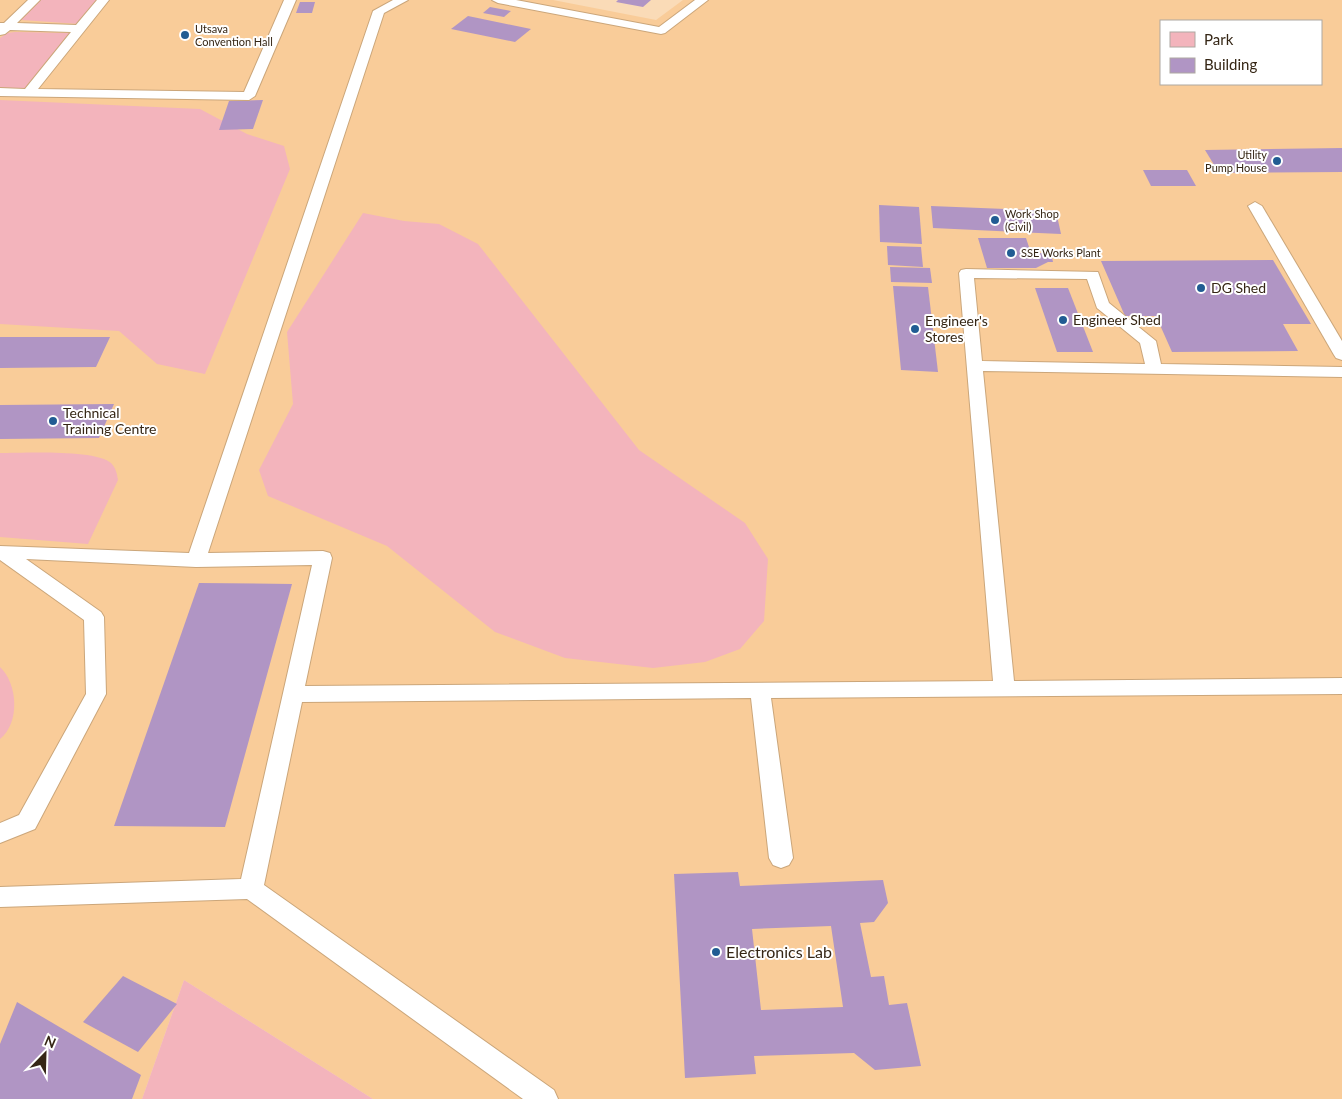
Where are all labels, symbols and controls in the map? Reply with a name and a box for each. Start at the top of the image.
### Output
legend [1160,20,1322,85]
place label: Utsava Convention Hall [195,22,273,48]
marker: Utsava Convention Hall [179,29,191,41]
text: Park [1204,30,1234,48]
text: Building [1204,55,1257,73]
place label: Utility Pump House [1205,148,1267,174]
marker: Utility Pump House [1271,155,1283,167]
place label: Work Shop (Civil) [1005,207,1059,233]
marker: Work Shop (Civil) [989,214,1001,226]
place label: SSE Works Plant [1021,246,1101,259]
marker: SSE Works Plant [1005,247,1017,259]
place label: DG Shed [1211,279,1266,296]
marker: DG Shed [1195,282,1207,294]
place label: Engineer Shed [1073,311,1161,328]
place label: Engineer's Stores [925,312,988,345]
marker: Engineer Shed [1057,314,1069,326]
marker: Engineer's Stores [909,323,921,335]
place label: Technical Training Centre [63,404,156,437]
marker: Technical Training Centre [47,415,59,427]
place label: Electronics Lab [726,942,832,961]
marker: Electronics Lab [710,946,722,958]
north arrow [20,1029,70,1079]
text: N [42,1032,59,1052]

